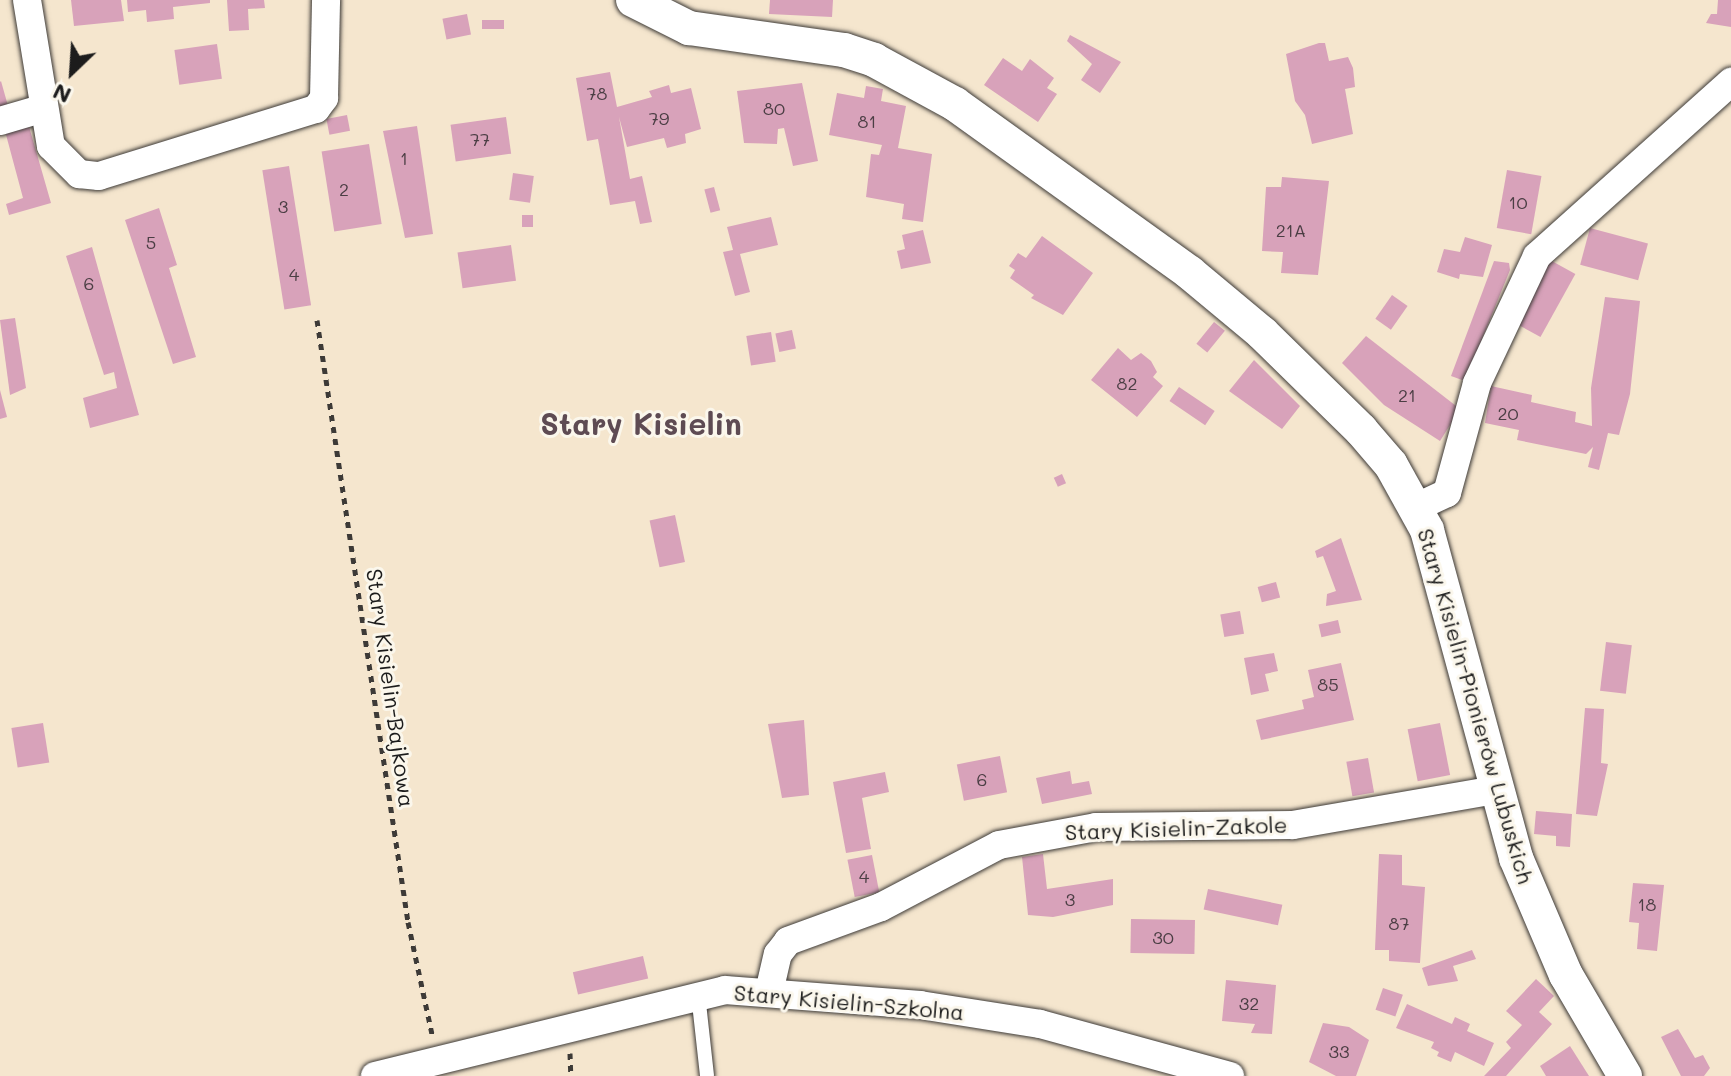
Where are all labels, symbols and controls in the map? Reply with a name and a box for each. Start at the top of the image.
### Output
north arrow [32,32,112,112]
text: N [48,78,75,111]
house number: 78 [587,82,607,104]
house number: 80 [763,97,785,119]
house number: 79 [649,107,669,129]
house number: 81 [858,110,876,132]
house number: 77 [470,128,490,150]
house number: 1 [400,147,408,169]
house number: 2 [339,178,349,200]
house number: 10 [1508,191,1528,213]
house number: 3 [278,195,288,217]
house number: 21A [1276,219,1306,241]
house number: 5 [146,231,156,253]
house number: 4 [289,263,299,285]
house number: 6 [84,272,94,294]
house number: 82 [1117,372,1137,394]
house number: 21 [1398,384,1416,406]
house number: 20 [1497,402,1519,424]
district label: Stary Kisielin [540,405,742,441]
street label: Stary Kisielin-Pionierów Lubuskich [1413,525,1539,887]
street label: Stary Kisielin-Bajkowa [361,567,421,809]
house number: 85 [1317,673,1339,695]
house number: 6 [977,768,987,790]
street label: Stary Kisielin-Zakole [1064,811,1288,845]
house number: 4 [859,865,869,887]
house number: 3 [1065,888,1075,910]
house number: 18 [1638,893,1656,915]
house number: 87 [1389,912,1409,934]
house number: 30 [1152,926,1174,948]
street label: Stary Kisielin-Szkolna [733,979,965,1025]
house number: 32 [1239,992,1259,1014]
house number: 33 [1328,1040,1350,1062]

